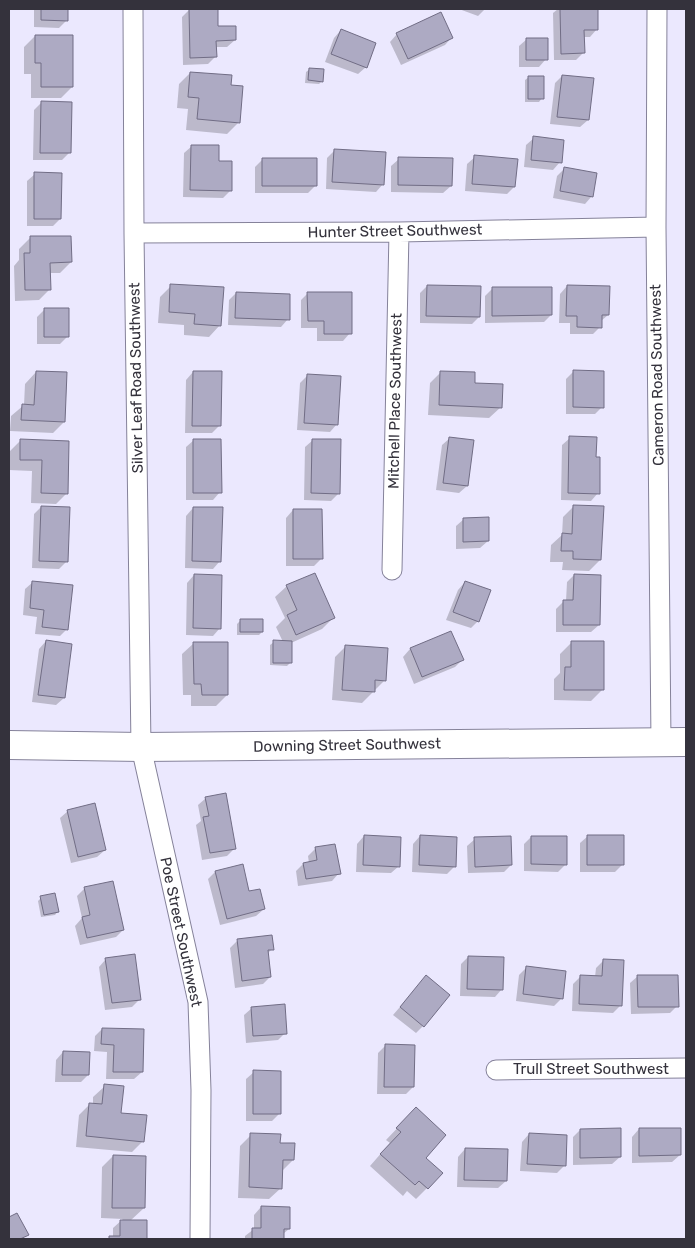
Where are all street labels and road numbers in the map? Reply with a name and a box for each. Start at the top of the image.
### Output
street label: Hunter Street Southwest [308,220,483,242]
street label: Silver Leaf Road Southwest [125,282,147,474]
street label: Cameron Road Southwest [646,284,668,466]
street label: Mitchell Place Southwest [384,313,406,489]
street label: Downing Street Southwest [253,734,441,756]
street label: Poe Street Southwest [156,855,206,1009]
street label: Trull Street Southwest [513,1060,669,1078]

